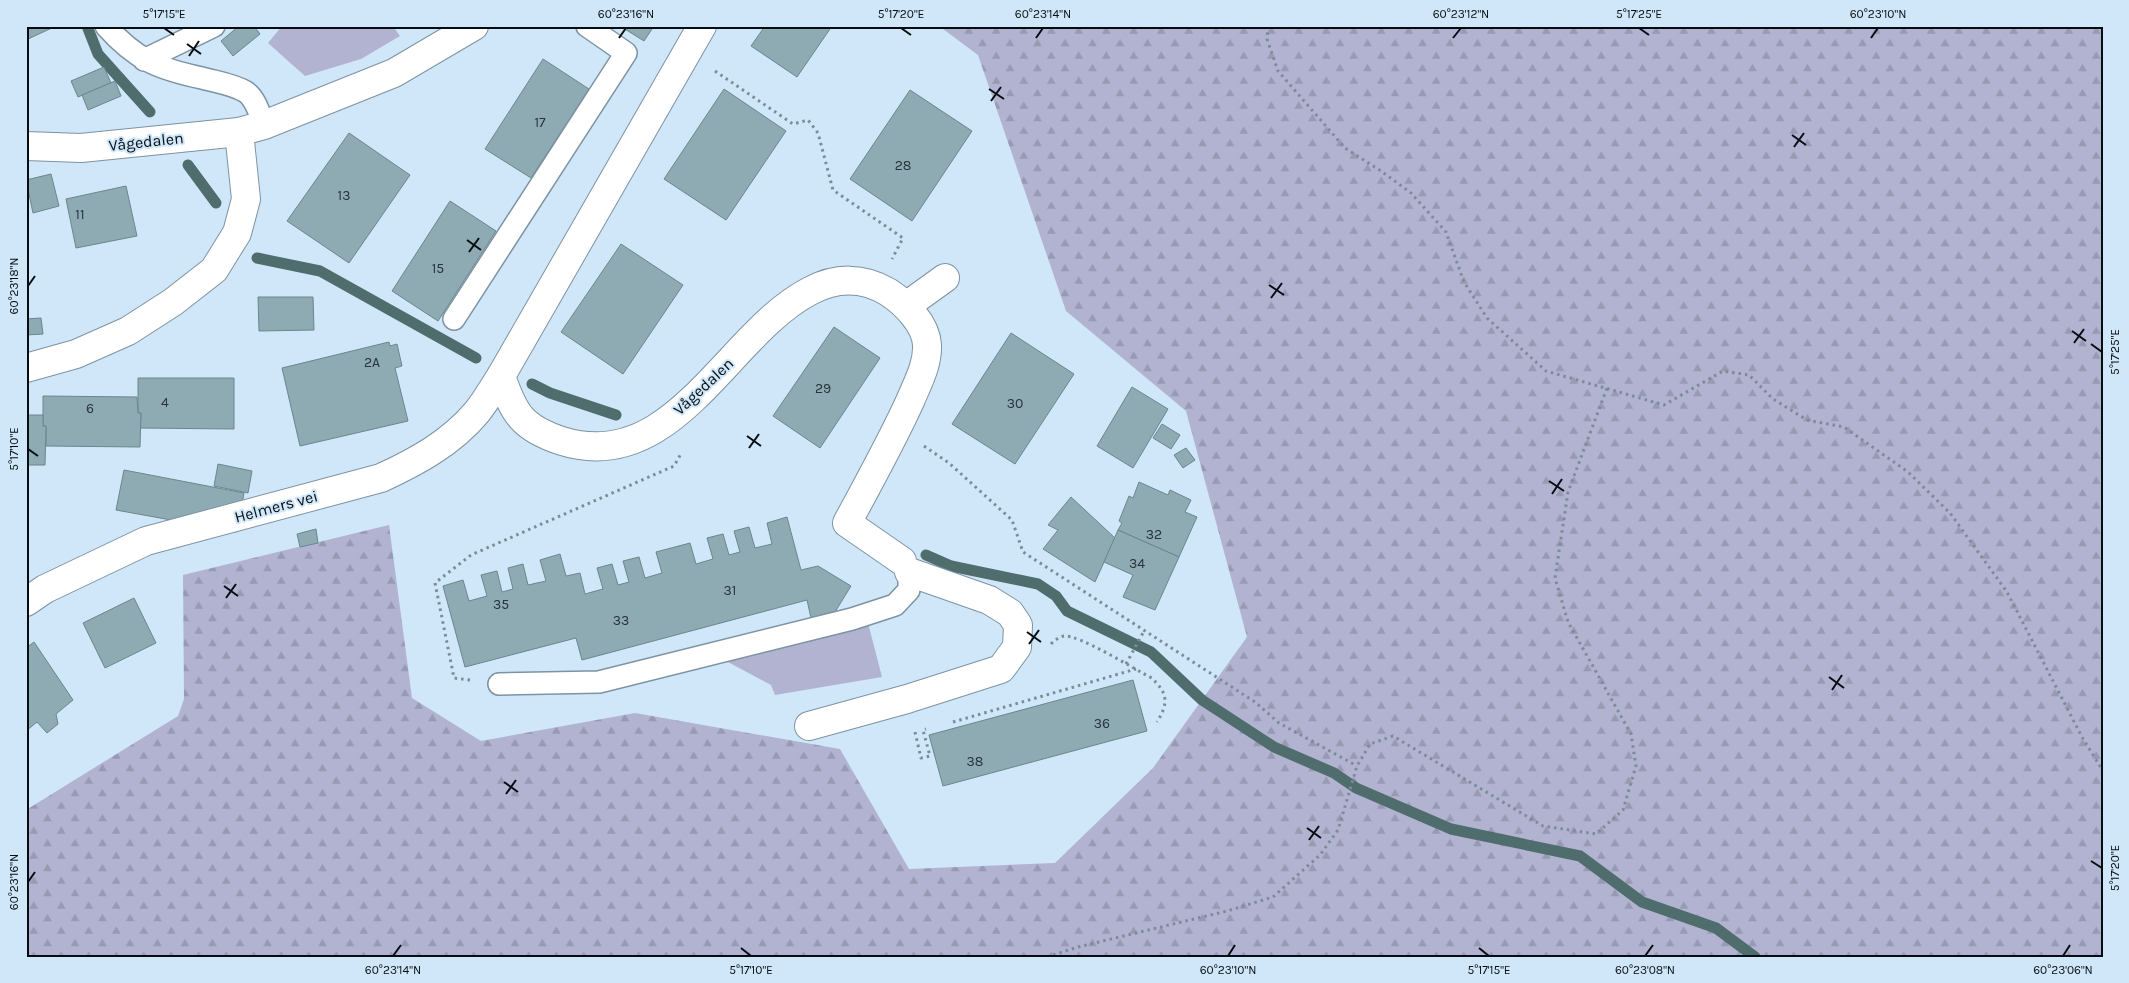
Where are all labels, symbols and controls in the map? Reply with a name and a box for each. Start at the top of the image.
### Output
text: 5°17'15"E [142,7,186,21]
text: 60°23'16"N [598,7,654,21]
text: 5°17'20"E [878,7,924,21]
text: 60°23'14"N [1015,7,1071,21]
text: 60°23'12"N [1433,7,1489,21]
text: 5°17'25"E [1616,7,1662,21]
text: 60°23'10"N [1850,7,1906,21]
house number: 17 [534,114,546,131]
street label: Vågedalen [108,128,184,155]
house number: 28 [895,157,911,174]
house number: 13 [338,187,350,204]
house number: 11 [75,206,85,223]
text: 60°23'18"N [7,258,21,314]
house number: 15 [432,260,444,277]
text: 5°17'25"E [2108,329,2122,375]
house number: 2A [364,354,380,371]
street label: Vågedalen [669,354,737,419]
house number: 29 [815,380,831,397]
house number: 4 [161,394,169,411]
house number: 30 [1007,395,1023,412]
house number: 6 [86,400,94,417]
text: 5°17'10"E [7,427,21,471]
street label: Helmers vei [232,486,320,527]
house number: 32 [1146,526,1162,543]
house number: 34 [1129,555,1145,572]
house number: 31 [724,582,736,599]
house number: 35 [493,596,509,613]
house number: 33 [613,612,629,629]
house number: 36 [1094,715,1110,732]
house number: 38 [967,753,983,770]
text: 5°17'20"E [2108,845,2122,891]
text: 60°23'16"N [7,854,21,910]
text: 60°23'14"N [365,963,421,977]
text: 5°17'10"E [729,963,773,977]
text: 60°23'10"N [1200,963,1256,977]
text: 5°17'15"E [1467,963,1511,977]
text: 60°23'08"N [1615,963,1675,977]
text: 60°23'06"N [2033,963,2093,977]

